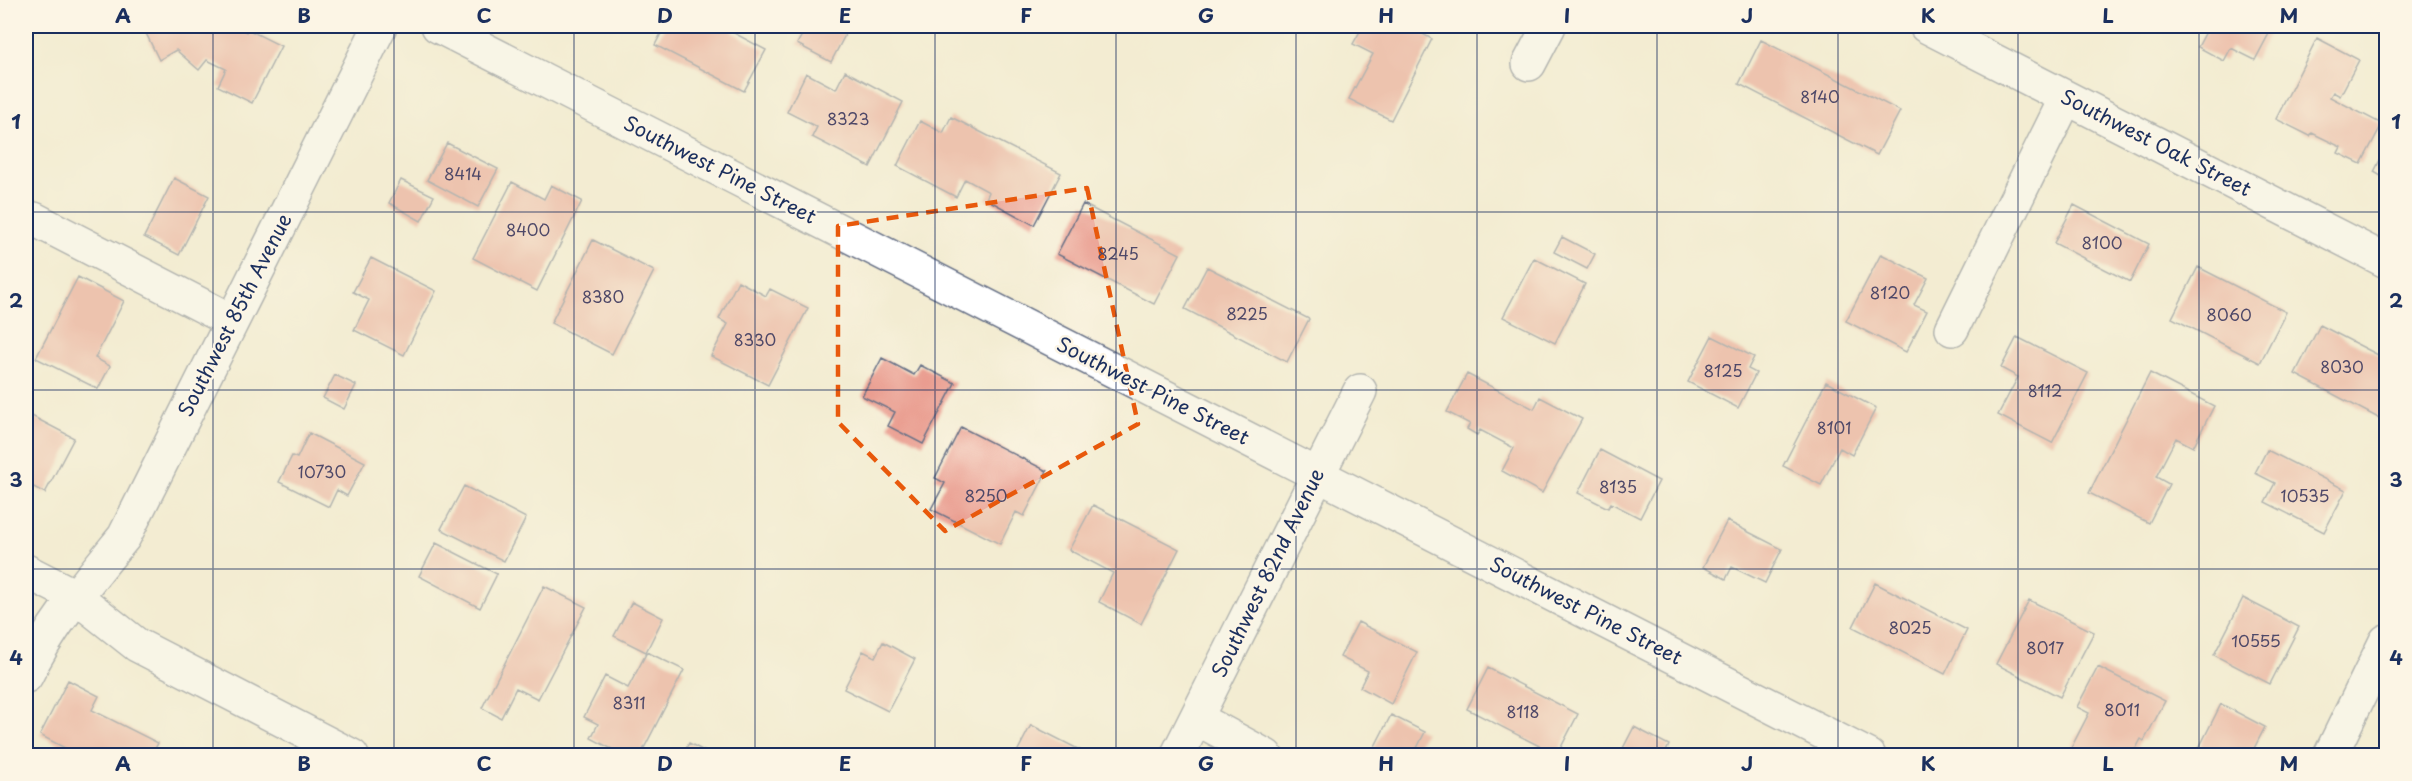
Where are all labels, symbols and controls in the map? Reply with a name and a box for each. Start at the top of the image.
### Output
text: A [115,0,131,30]
text: B [297,0,311,30]
text: C [476,0,492,30]
text: D [657,0,673,30]
text: E [839,0,851,30]
text: F [1020,0,1032,30]
text: G [1198,0,1214,30]
text: H [1378,0,1394,30]
text: I [1564,0,1570,30]
text: J [1741,0,1753,30]
text: K [1921,0,1936,30]
text: L [2102,0,2114,30]
text: M [2280,0,2298,30]
street label: Southwest Oak Street [2056,81,2257,203]
house number: 8140 [1800,84,1840,108]
text: 1 [11,106,21,136]
house number: 8323 [827,106,869,130]
text: 1 [2391,106,2401,136]
street label: Southwest Pine Street [619,107,822,231]
house number: 8414 [444,161,482,185]
street label: Southwest 85th Avenue [170,208,298,421]
house number: 8400 [506,217,550,241]
house number: 8100 [2082,230,2122,254]
house number: 8245 [1097,241,1139,265]
house number: 8120 [1870,280,1910,304]
house number: 8380 [582,284,624,308]
text: 2 [9,285,23,315]
text: 2 [2389,285,2403,315]
house number: 8225 [1226,301,1268,325]
house number: 8060 [2206,302,2252,326]
house number: 8330 [734,327,776,351]
street label: Southwest Pine Street [1052,328,1255,452]
house number: 8030 [2320,354,2364,378]
house number: 8125 [1704,358,1742,382]
house number: 8112 [2028,378,2062,402]
house number: 8101 [1817,415,1851,439]
house number: 10730 [298,459,346,483]
street label: Southwest 82nd Avenue [1203,463,1331,682]
text: 3 [9,464,23,494]
text: 3 [2389,464,2403,494]
house number: 8135 [1599,474,1637,498]
house number: 8250 [964,483,1008,507]
house number: 10535 [2281,483,2329,507]
street label: Southwest Pine Street [1485,548,1688,672]
house number: 8025 [1888,615,1932,639]
house number: 10555 [2231,628,2281,652]
house number: 8017 [2026,635,2065,659]
text: 4 [9,642,23,672]
text: 4 [2389,642,2403,672]
house number: 8311 [612,690,646,714]
house number: 8011 [2104,697,2140,721]
house number: 8118 [1506,699,1540,723]
text: A [115,748,131,778]
text: B [297,748,311,778]
text: C [476,748,492,778]
text: D [657,748,673,778]
text: E [839,748,851,778]
text: F [1020,748,1032,778]
text: G [1198,748,1214,778]
text: H [1378,748,1394,778]
text: I [1564,748,1570,778]
text: J [1741,748,1753,778]
text: K [1921,748,1936,778]
text: L [2102,748,2114,778]
text: M [2280,748,2298,778]

